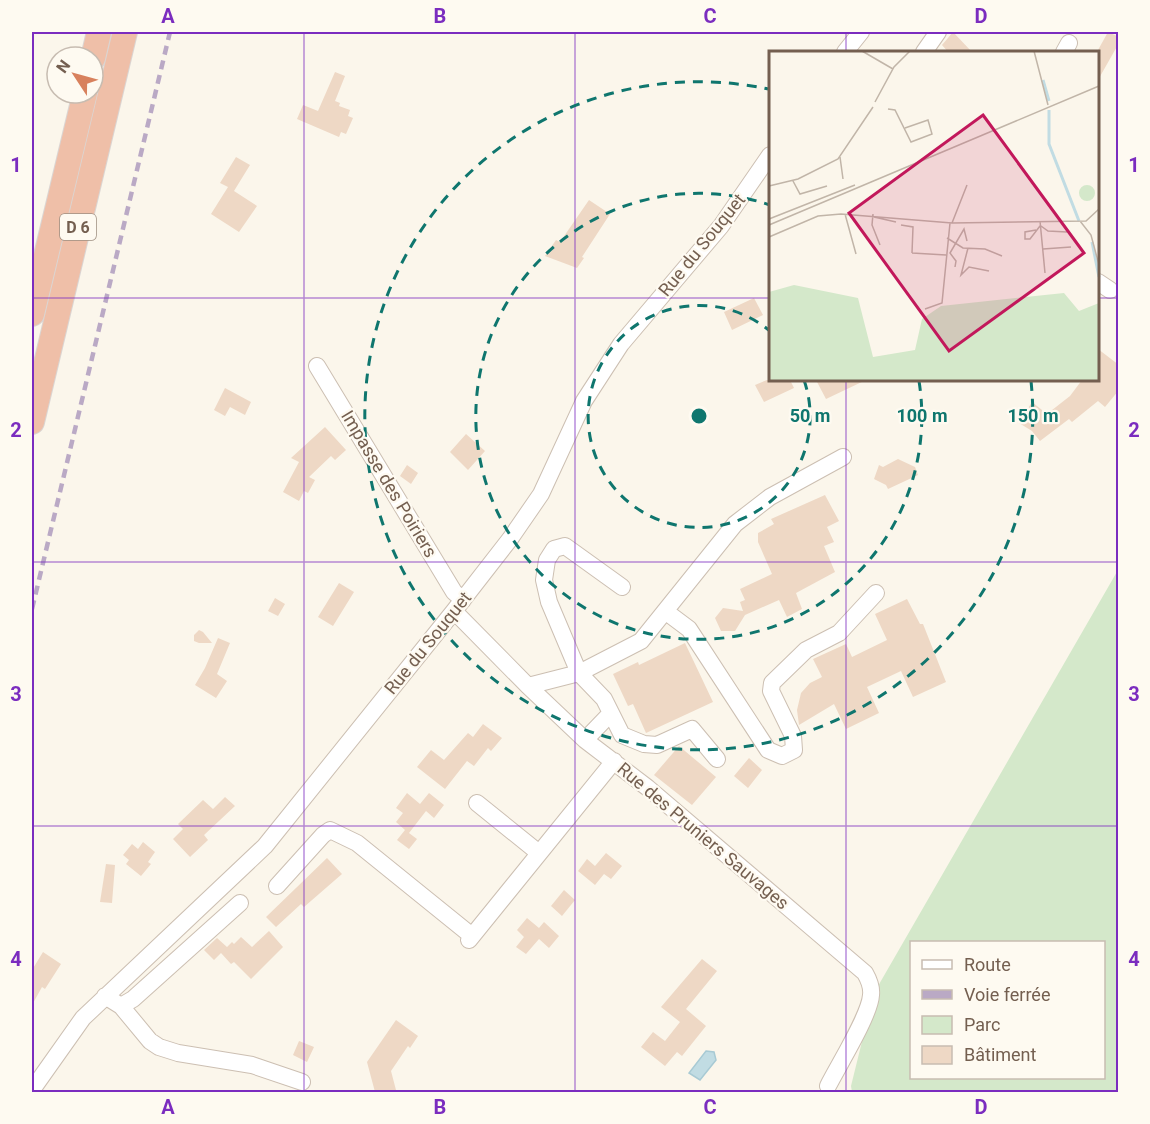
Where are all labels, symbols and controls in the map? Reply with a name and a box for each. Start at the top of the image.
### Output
text: A [161,4,175,28]
text: B [434,4,446,28]
text: C [703,4,717,28]
text: D [975,4,988,28]
north arrow [45,45,105,105]
inset map [769,51,1099,381]
text: N [52,56,74,77]
text: 1 [10,153,22,177]
text: 1 [1128,153,1140,177]
street label: Rue du Souquet [654,189,749,300]
road number: D 6 [60,214,96,240]
text: 50 m [790,405,830,426]
text: 100 m [896,405,948,426]
text: 150 m [1007,405,1059,426]
street label: Impasse des Poiriers [337,406,442,561]
centre of rings [689,406,709,426]
text: 2 [10,418,22,442]
text: 2 [1128,418,1140,442]
street label: Rue du Souquet [380,587,475,698]
text: 3 [10,682,22,706]
text: 3 [1128,682,1140,706]
street label: Rue des Pruniers Sauvages [613,758,793,913]
legend [910,941,1105,1079]
text: 4 [10,947,22,971]
text: 4 [1128,947,1140,971]
text: Route [964,954,1011,975]
text: Voie ferrée [964,984,1050,1005]
text: Parc [964,1014,1000,1035]
text: Bâtiment [964,1044,1037,1065]
text: A [161,1095,175,1119]
text: B [434,1095,446,1119]
text: C [703,1095,717,1119]
text: D [975,1095,988,1119]

